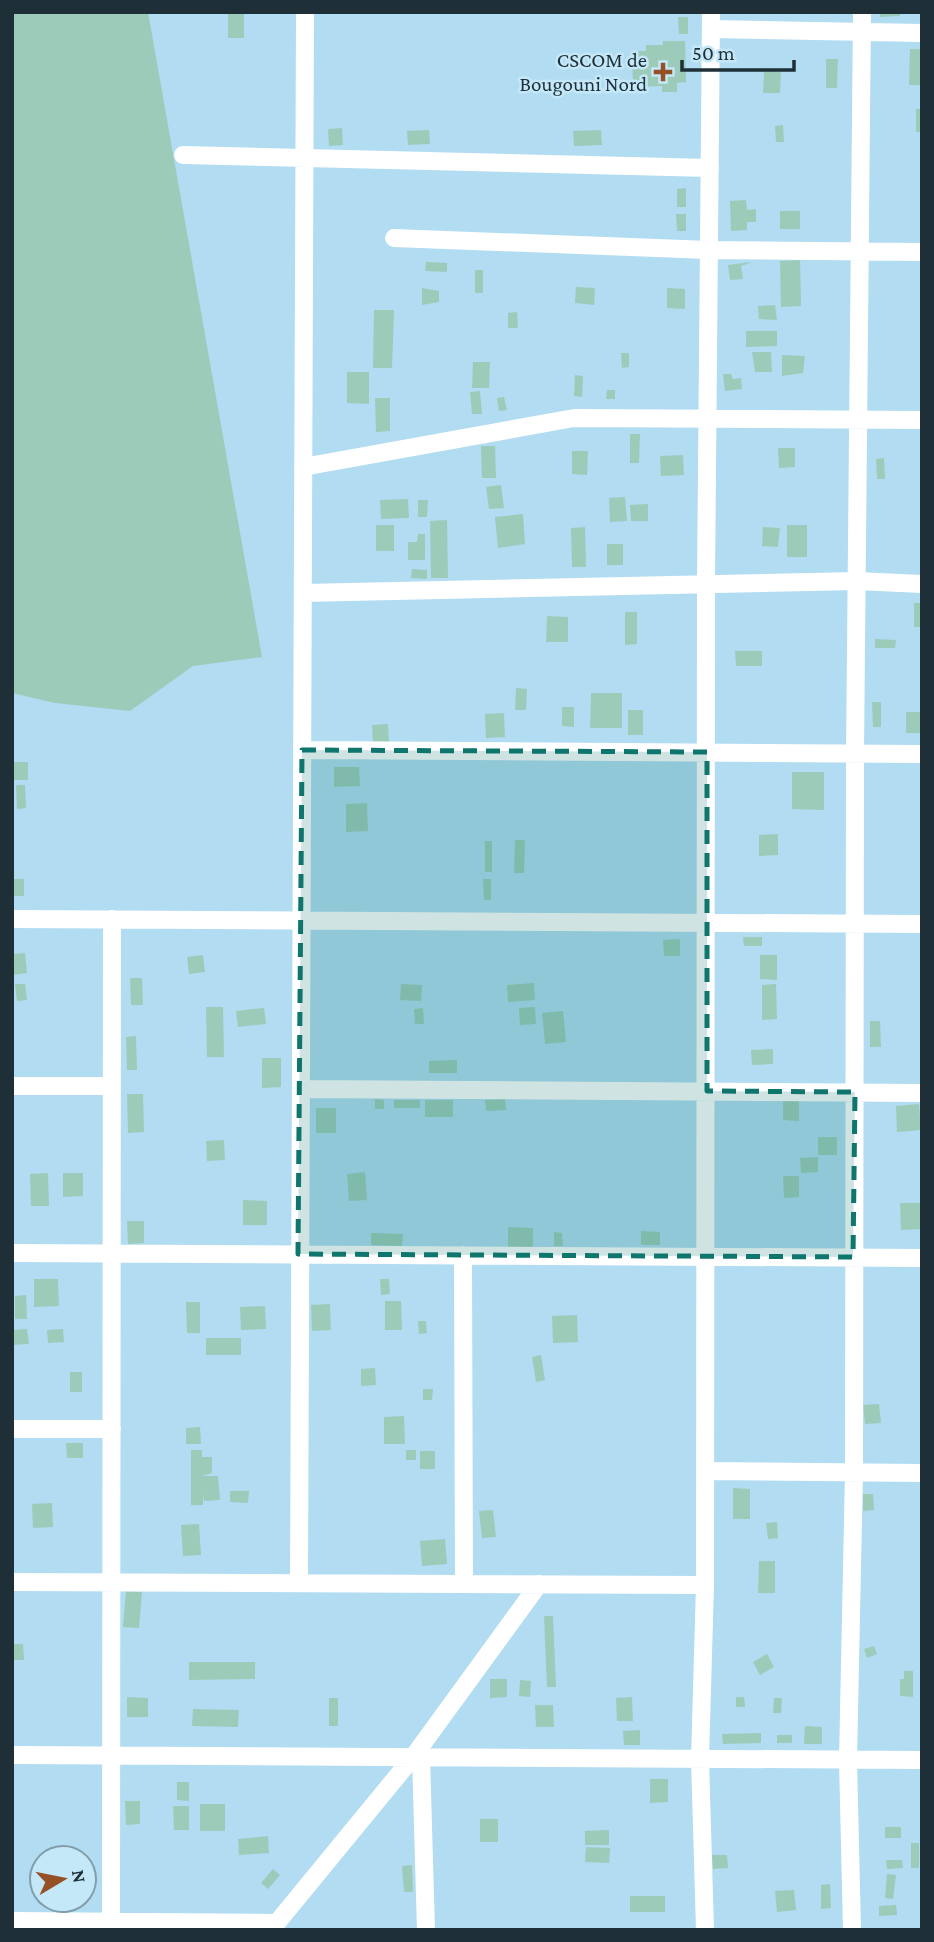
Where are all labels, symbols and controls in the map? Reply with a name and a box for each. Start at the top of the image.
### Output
scale bar [682,28,794,72]
text: 50 m [692,41,735,65]
place label: CSCOM de Bougouni Nord [519,48,647,96]
marker: CSCOM de Bougouni Nord [653,62,673,82]
north arrow [28,1844,98,1914]
text: N [68,1868,91,1884]

